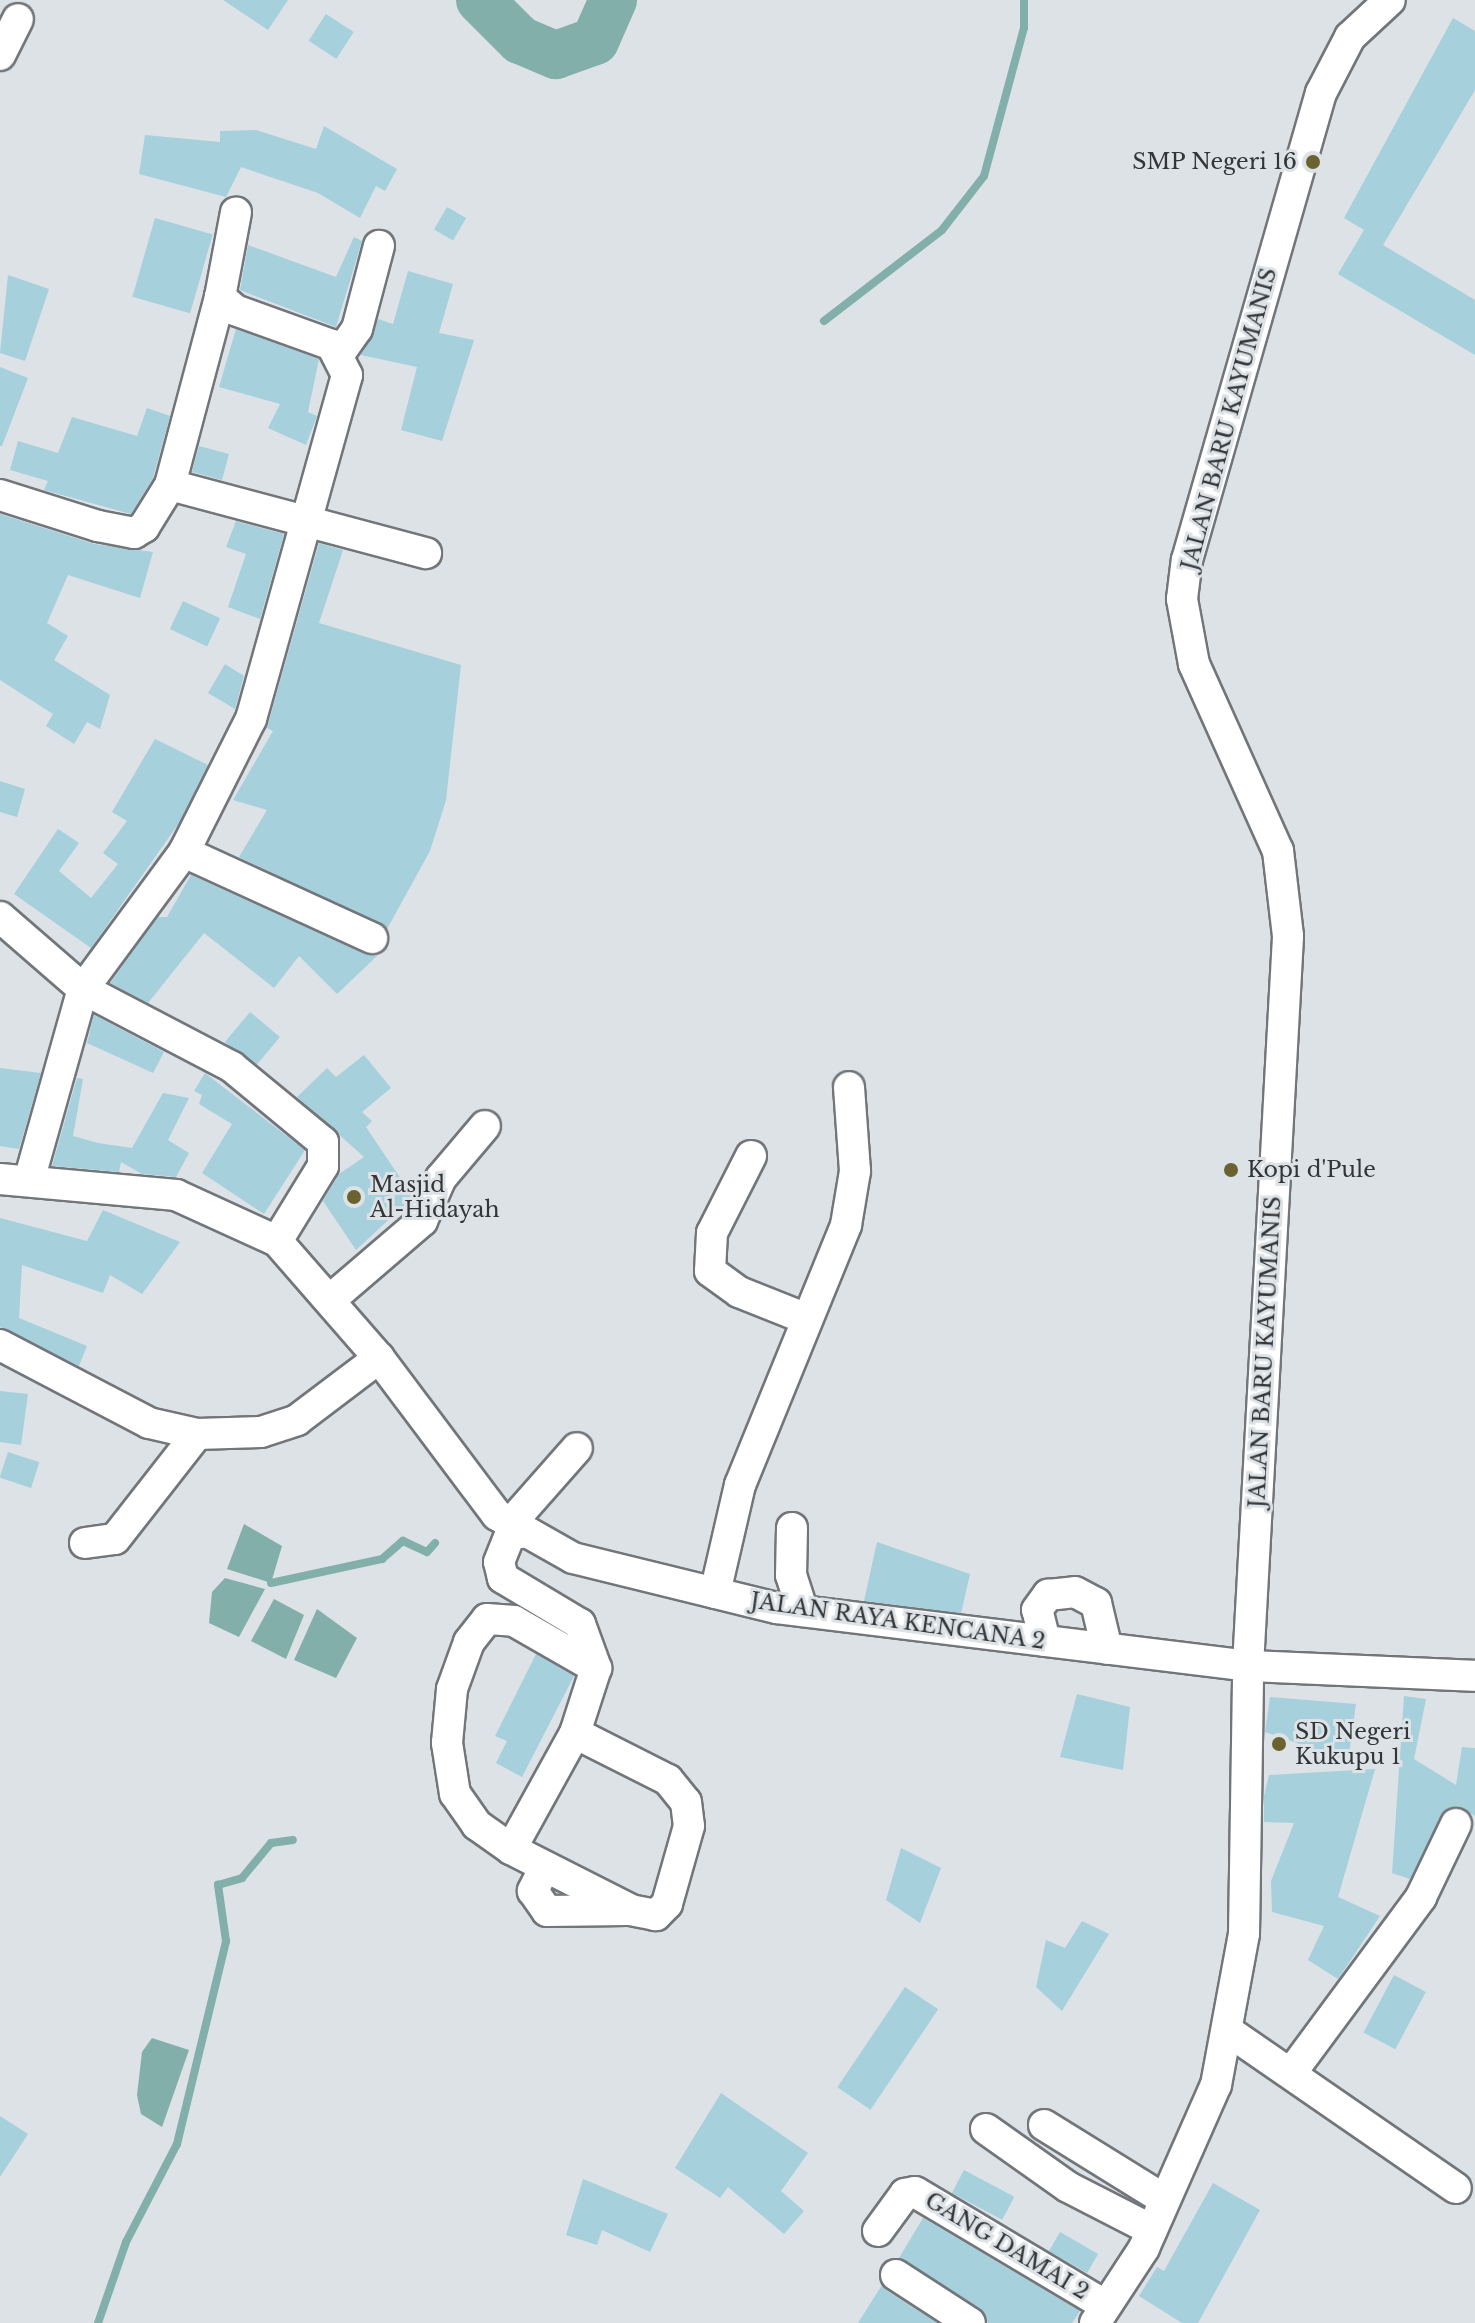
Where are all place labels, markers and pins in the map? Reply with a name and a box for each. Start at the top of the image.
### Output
place label: SMP Negeri 16 [1132,149,1297,175]
marker: SMP Negeri 16 [1304,153,1322,171]
place label: Kopi d'Pule [1247,1157,1376,1183]
marker: Kopi d'Pule [1222,1161,1240,1179]
place label: Masjid Al-Hidayah [370,1171,500,1222]
marker: Masjid Al-Hidayah [345,1188,363,1206]
place label: SD Negeri Kukupu 1 [1295,1718,1410,1770]
marker: SD Negeri Kukupu 1 [1270,1735,1288,1753]

